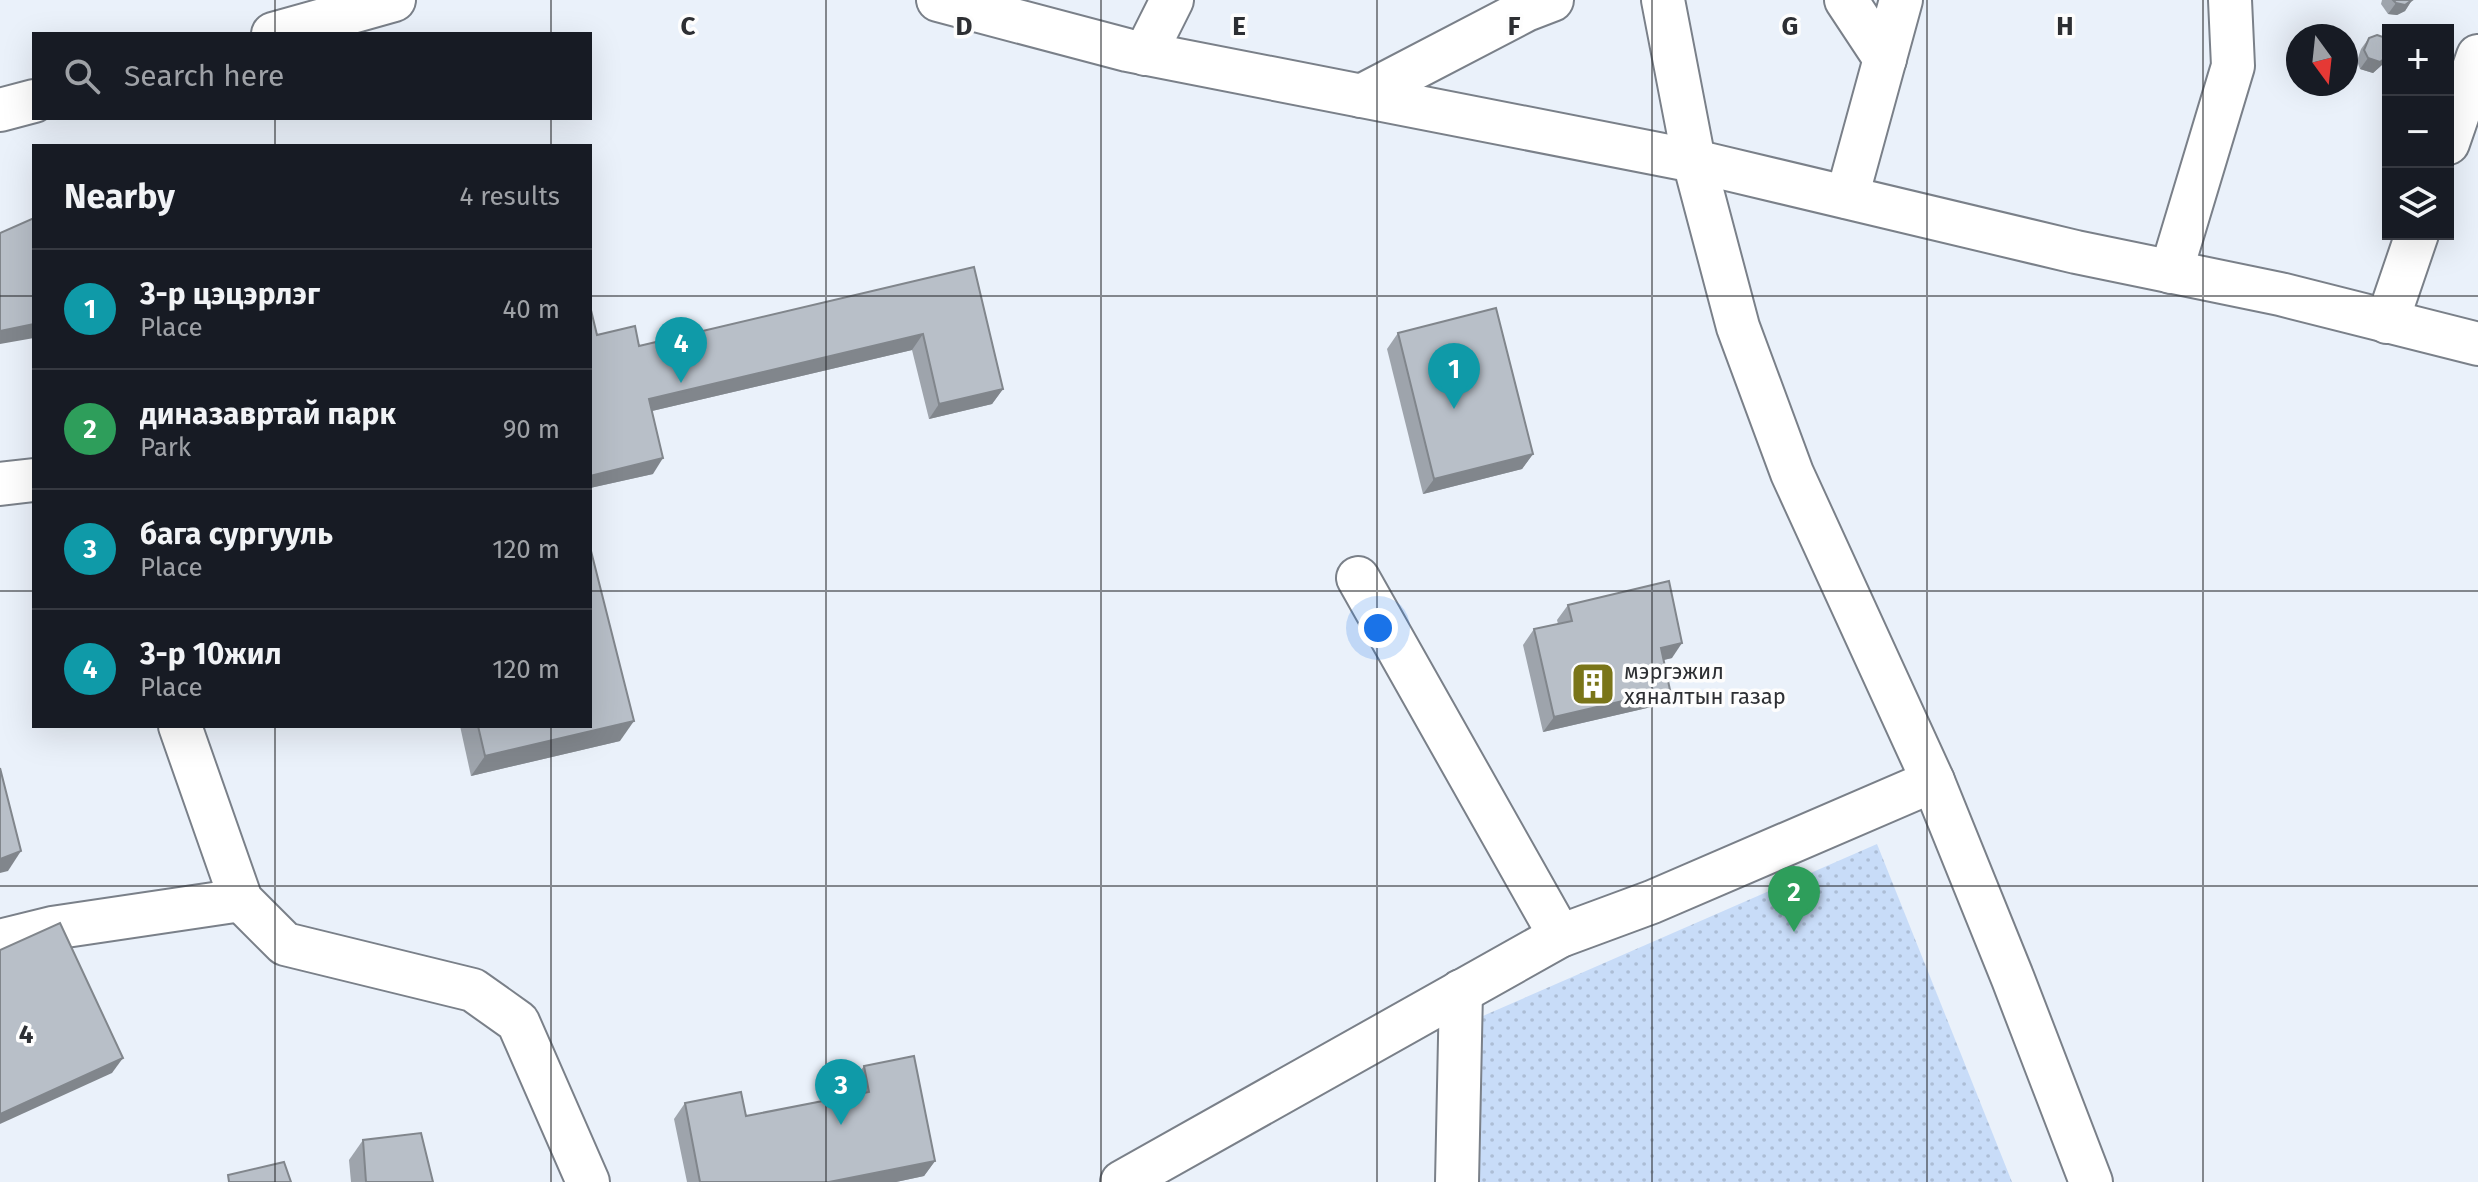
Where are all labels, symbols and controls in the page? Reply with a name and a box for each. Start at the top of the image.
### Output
text: C [681,11,696,42]
text: D [956,11,973,42]
text: E [1232,11,1246,42]
text: F [1508,11,1521,42]
text: G [1782,11,1798,42]
text: H [2056,11,2074,42]
north arrow [2286,24,2358,96]
map controls [2382,24,2454,240]
button: + [2382,24,2454,96]
search box [32,32,592,120]
icon: search [60,54,104,98]
text: Search here [124,58,284,94]
button: − [2382,96,2454,168]
button: layers [2382,168,2454,240]
text: Nearby [64,176,175,217]
text: 4 results [459,181,560,212]
text: 3-р цэцэрлэг [140,276,320,312]
text: 1 [84,294,96,325]
text: 40 m [502,294,560,325]
text: Place [140,312,203,343]
pin: 4 [655,317,707,383]
pin: 1 [1428,343,1480,409]
text: диназавртай парк [140,396,396,432]
text: 2 [83,414,97,445]
text: 90 m [503,414,560,445]
text: Park [140,432,191,463]
text: бага сургууль [140,516,333,552]
text: 3 [83,534,97,565]
text: 120 m [492,534,560,565]
text: Place [140,552,203,583]
your location [1358,608,1398,648]
text: 3-р 10жил [140,636,282,672]
text: 4 [83,654,97,685]
text: 120 m [492,654,560,685]
place label: мэргэжил хяналтын газар [1624,658,1786,710]
building icon: мэргэжил хяналтын газар [1569,660,1617,708]
text: Place [140,672,203,703]
pin: 2 [1768,866,1820,932]
text: 4 [19,1019,34,1050]
pin: 3 [815,1059,867,1125]

